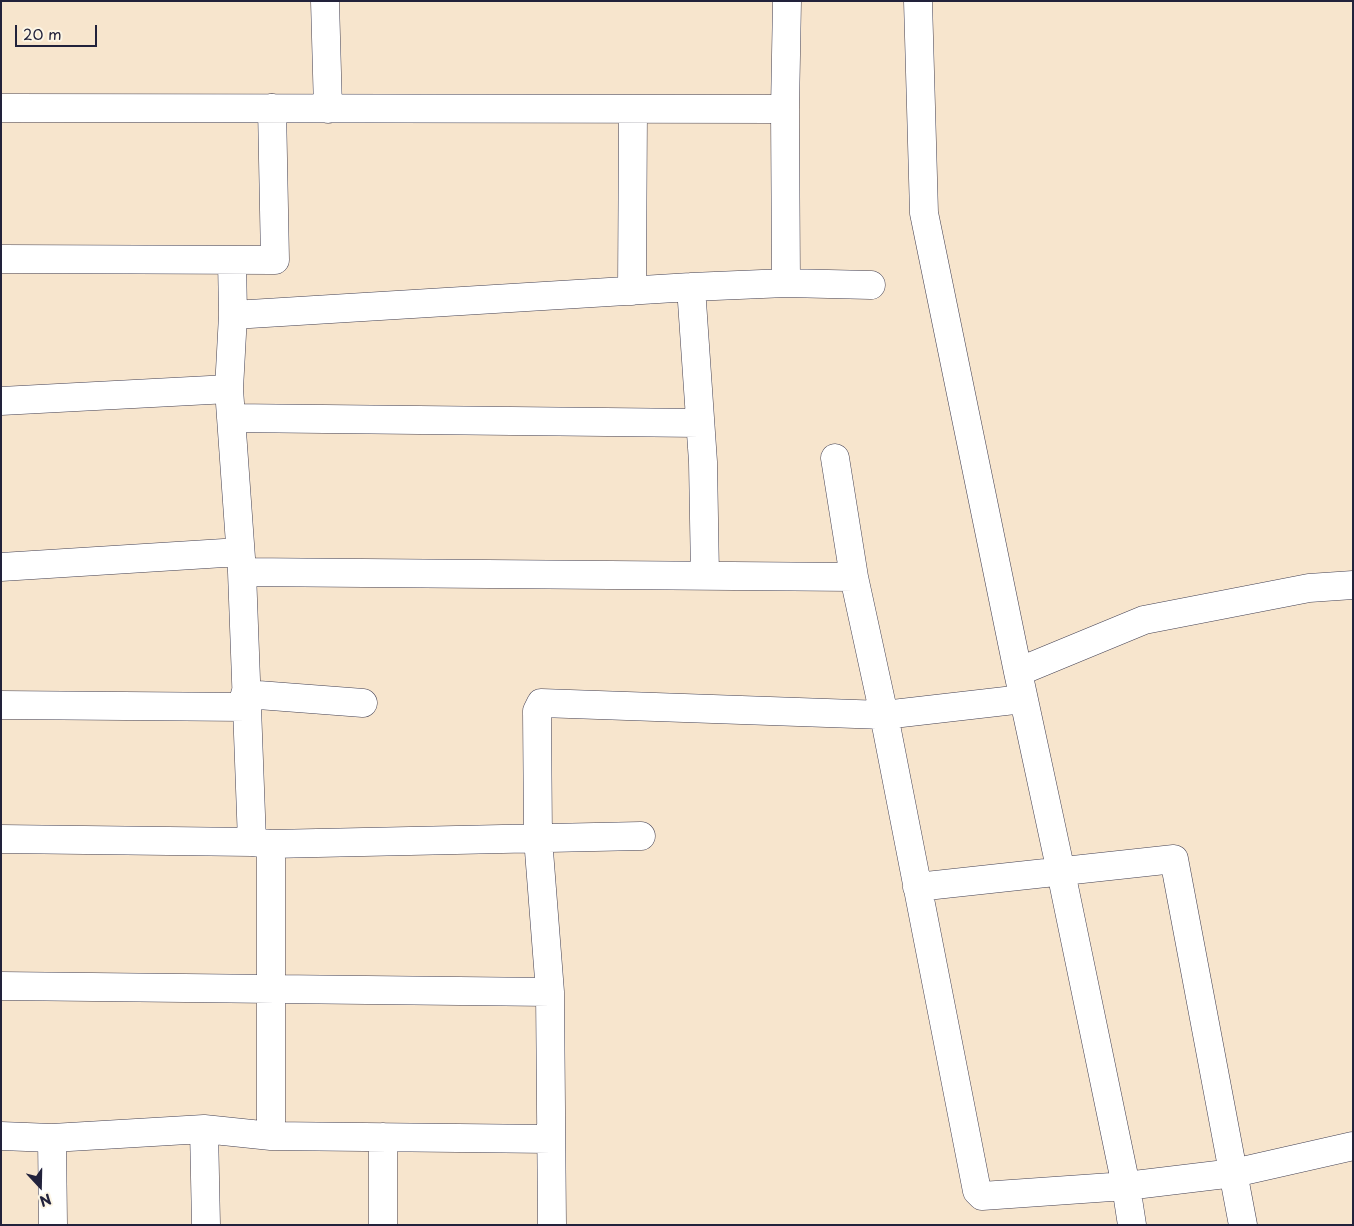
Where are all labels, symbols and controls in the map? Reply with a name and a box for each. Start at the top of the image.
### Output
scale bar [18,15,100,47]
text: 20 m [23,22,62,45]
north arrow [15,1161,65,1211]
text: N [37,1189,54,1212]

